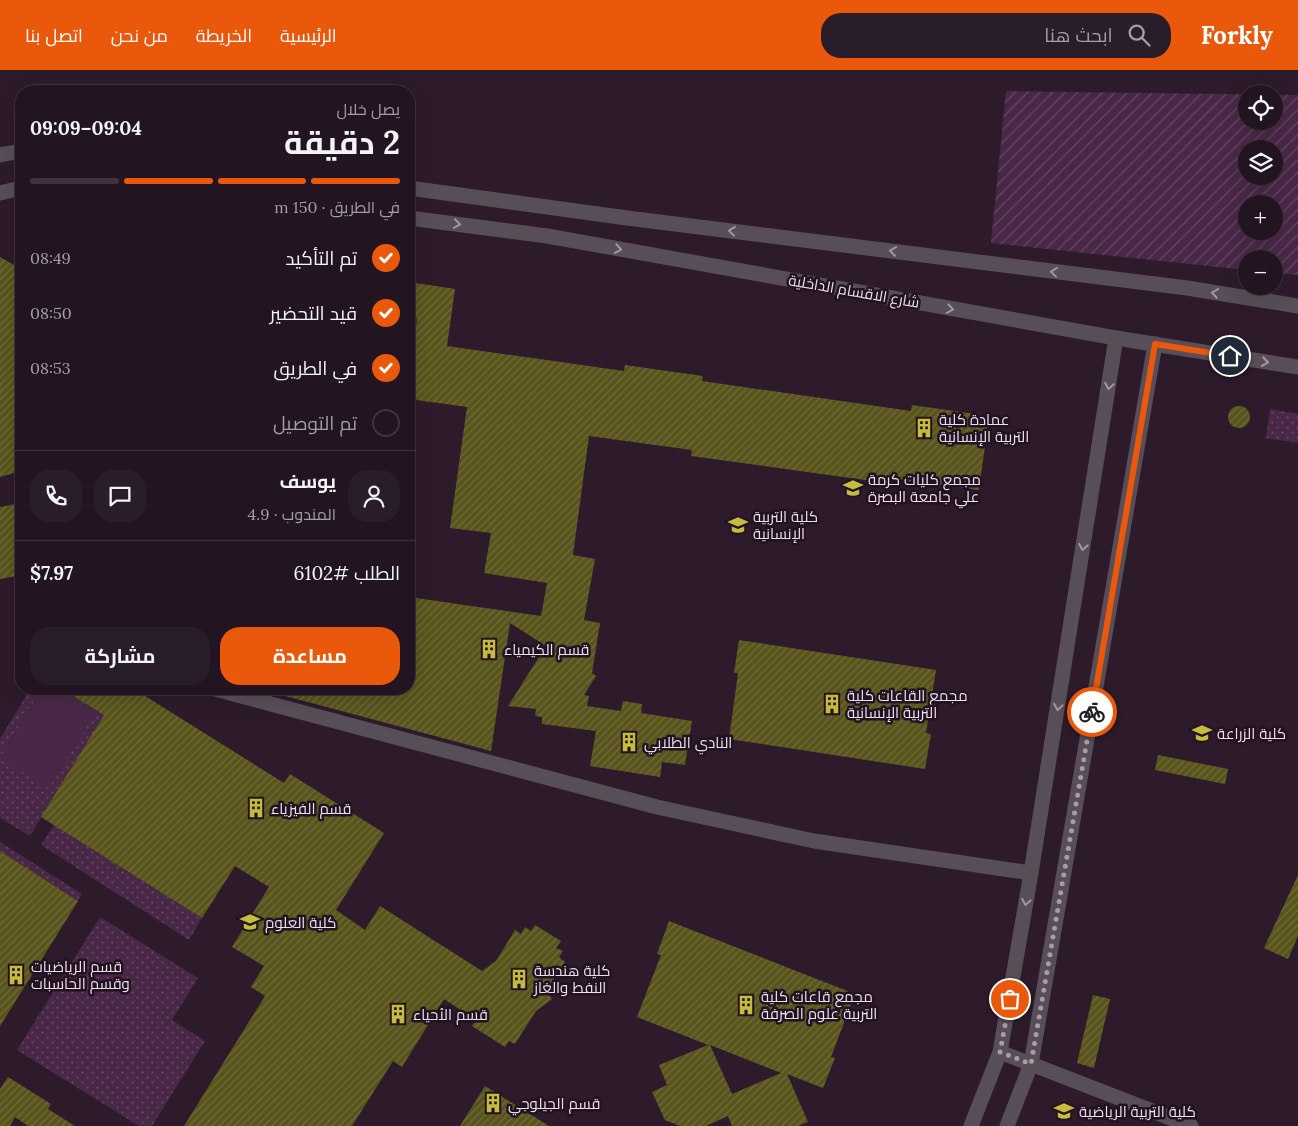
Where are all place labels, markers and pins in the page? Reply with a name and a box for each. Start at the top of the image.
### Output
pin [1209,335,1251,377]
place label: عمادة كلية التربية الإنسانية [939,410,1029,446]
building icon: عمادة كلية التربية الإنسانية [913,417,935,439]
place label: مجمع كليات كرمة علي جامعة البصرة [868,470,981,509]
school or university icon: مجمع كليات كرمة علي جامعة البصرة [842,477,864,499]
place label: كلية التربية الإنسانية [753,507,818,543]
school or university icon: كلية التربية الإنسانية [727,514,749,536]
building icon: قسم الكيمياء [478,638,500,660]
place label: قسم الكيمياء [504,640,589,660]
place label: مجمع القاعات كلية التربية الإنسانية [847,686,968,722]
building icon: مجمع القاعات كلية التربية الإنسانية [821,693,843,715]
school or university icon: كلية الزراعة [1191,722,1213,744]
place label: كلية الزراعة [1217,724,1286,743]
building icon: النادي الطلابي [618,731,640,753]
place label: النادي الطلابي [644,733,732,755]
building icon: قسم الفيزياء [245,797,267,819]
place label: قسم الفيزياء [271,799,351,819]
school or university icon: كلية العلوم [239,911,261,933]
place label: كلية العلوم [265,913,336,933]
place label: قسم الرياضيات وقسم الحاسبات [31,957,130,994]
place label: كلية هندسة النفط والغاز [533,961,610,997]
building icon: قسم الرياضيات وقسم الحاسبات [5,964,27,986]
building icon: كلية هندسة النفط والغاز [508,968,530,990]
pin [989,978,1031,1020]
place label: مجمع قاعات كلية التربية علوم الصرفة [761,987,877,1024]
building icon: مجمع قاعات كلية التربية علوم الصرفة [735,994,757,1016]
building icon: قسم الأحياء [387,1003,409,1025]
place label: قسم الأحياء [413,1005,488,1025]
building icon: قسم الجيلوجي [482,1092,504,1114]
place label: قسم الجيلوجي [508,1094,600,1116]
school or university icon: كلية التربية الرياضية [1053,1100,1075,1122]
place label: كلية التربية الرياضية [1079,1102,1196,1121]

